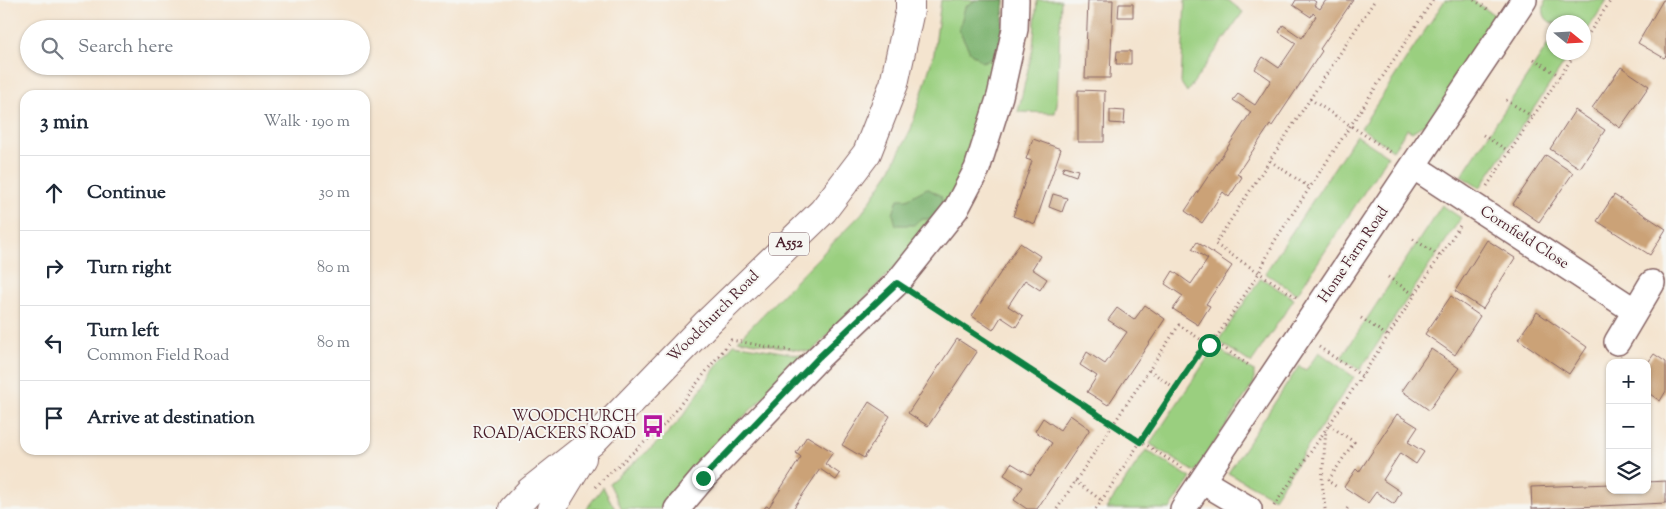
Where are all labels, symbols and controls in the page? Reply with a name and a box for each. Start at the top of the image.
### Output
north arrow [1546,15,1591,60]
search box [20,20,370,75]
icon: search [38,34,66,62]
text: Search here [78,34,173,61]
text: 3 min [40,108,89,138]
text: Walk · 190 m [263,111,350,134]
icon: ahead [40,179,68,207]
text: Continue [87,180,166,207]
text: 30 m [319,182,350,205]
street label: Cornfield Close [1475,201,1573,275]
street label: Home Farm Road [1314,202,1394,307]
road number: A552 [769,232,809,255]
icon: right [40,254,68,282]
text: Turn right [87,255,171,282]
text: 80 m [317,257,350,280]
street label: Woodchurch Road [663,266,765,368]
text: Turn left [87,318,159,345]
icon: left [40,329,68,357]
text: 80 m [317,332,350,355]
route start [1198,334,1221,357]
text: Common Field Road [87,345,229,368]
map controls [1606,359,1651,494]
button: + [1606,359,1651,404]
icon: arrive [40,404,68,432]
button: − [1606,404,1651,449]
text: Arrive at destination [87,405,255,432]
place label: WOODCHURCH ROAD/ACKERS ROAD [473,407,636,445]
bus stop icon: WOODCHURCH ROAD/ACKERS ROAD [640,413,666,439]
button: layers [1606,449,1651,494]
route end [692,467,715,490]

